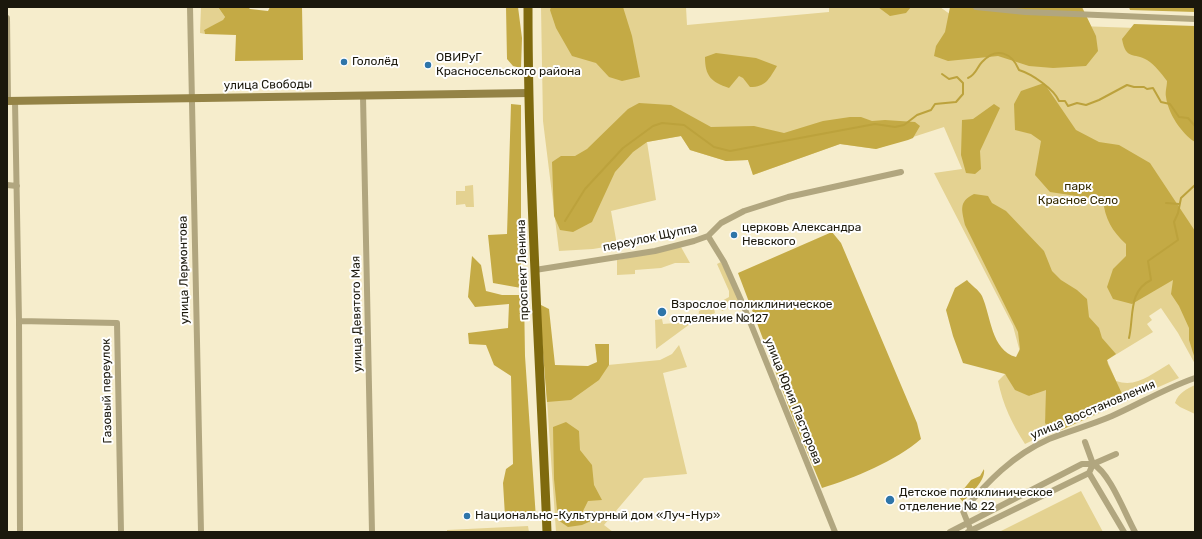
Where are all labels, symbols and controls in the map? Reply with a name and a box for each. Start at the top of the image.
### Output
place label: ОВИРуГ Красносельского района [436,51,581,79]
place label: Гололёд [352,55,398,69]
marker: Гололёд [339,57,349,67]
marker: ОВИРуГ Красносельского района [423,60,433,70]
street label: улица Свободы [224,77,312,93]
park label: парк Красное Село [1038,180,1118,208]
street label: улица Лермонтова [176,216,192,324]
street label: проспект Ленина [514,219,532,321]
street label: переулок Щуппа [602,221,698,255]
place label: церковь Александра Невского [742,221,861,249]
marker: церковь Александра Невского [729,230,739,240]
street label: улица Девятого Мая [349,256,365,372]
place label: Взрослое поликлиническое отделение №127 [671,298,832,326]
marker: Взрослое поликлиническое отделение №127 [656,306,668,318]
street label: улица Юрия Пасторова [761,336,825,466]
street label: Газовый переулок [99,338,115,444]
street label: улица Восстановления [1028,377,1158,443]
place label: Детское поликлиническое отделение № 22 [899,486,1053,514]
marker: Детское поликлиническое отделение № 22 [884,494,896,506]
place label: Национально-Культурный дом «Луч-Нур» [475,509,720,523]
marker: Национально-Культурный дом «Луч-Нур» [462,511,472,521]

